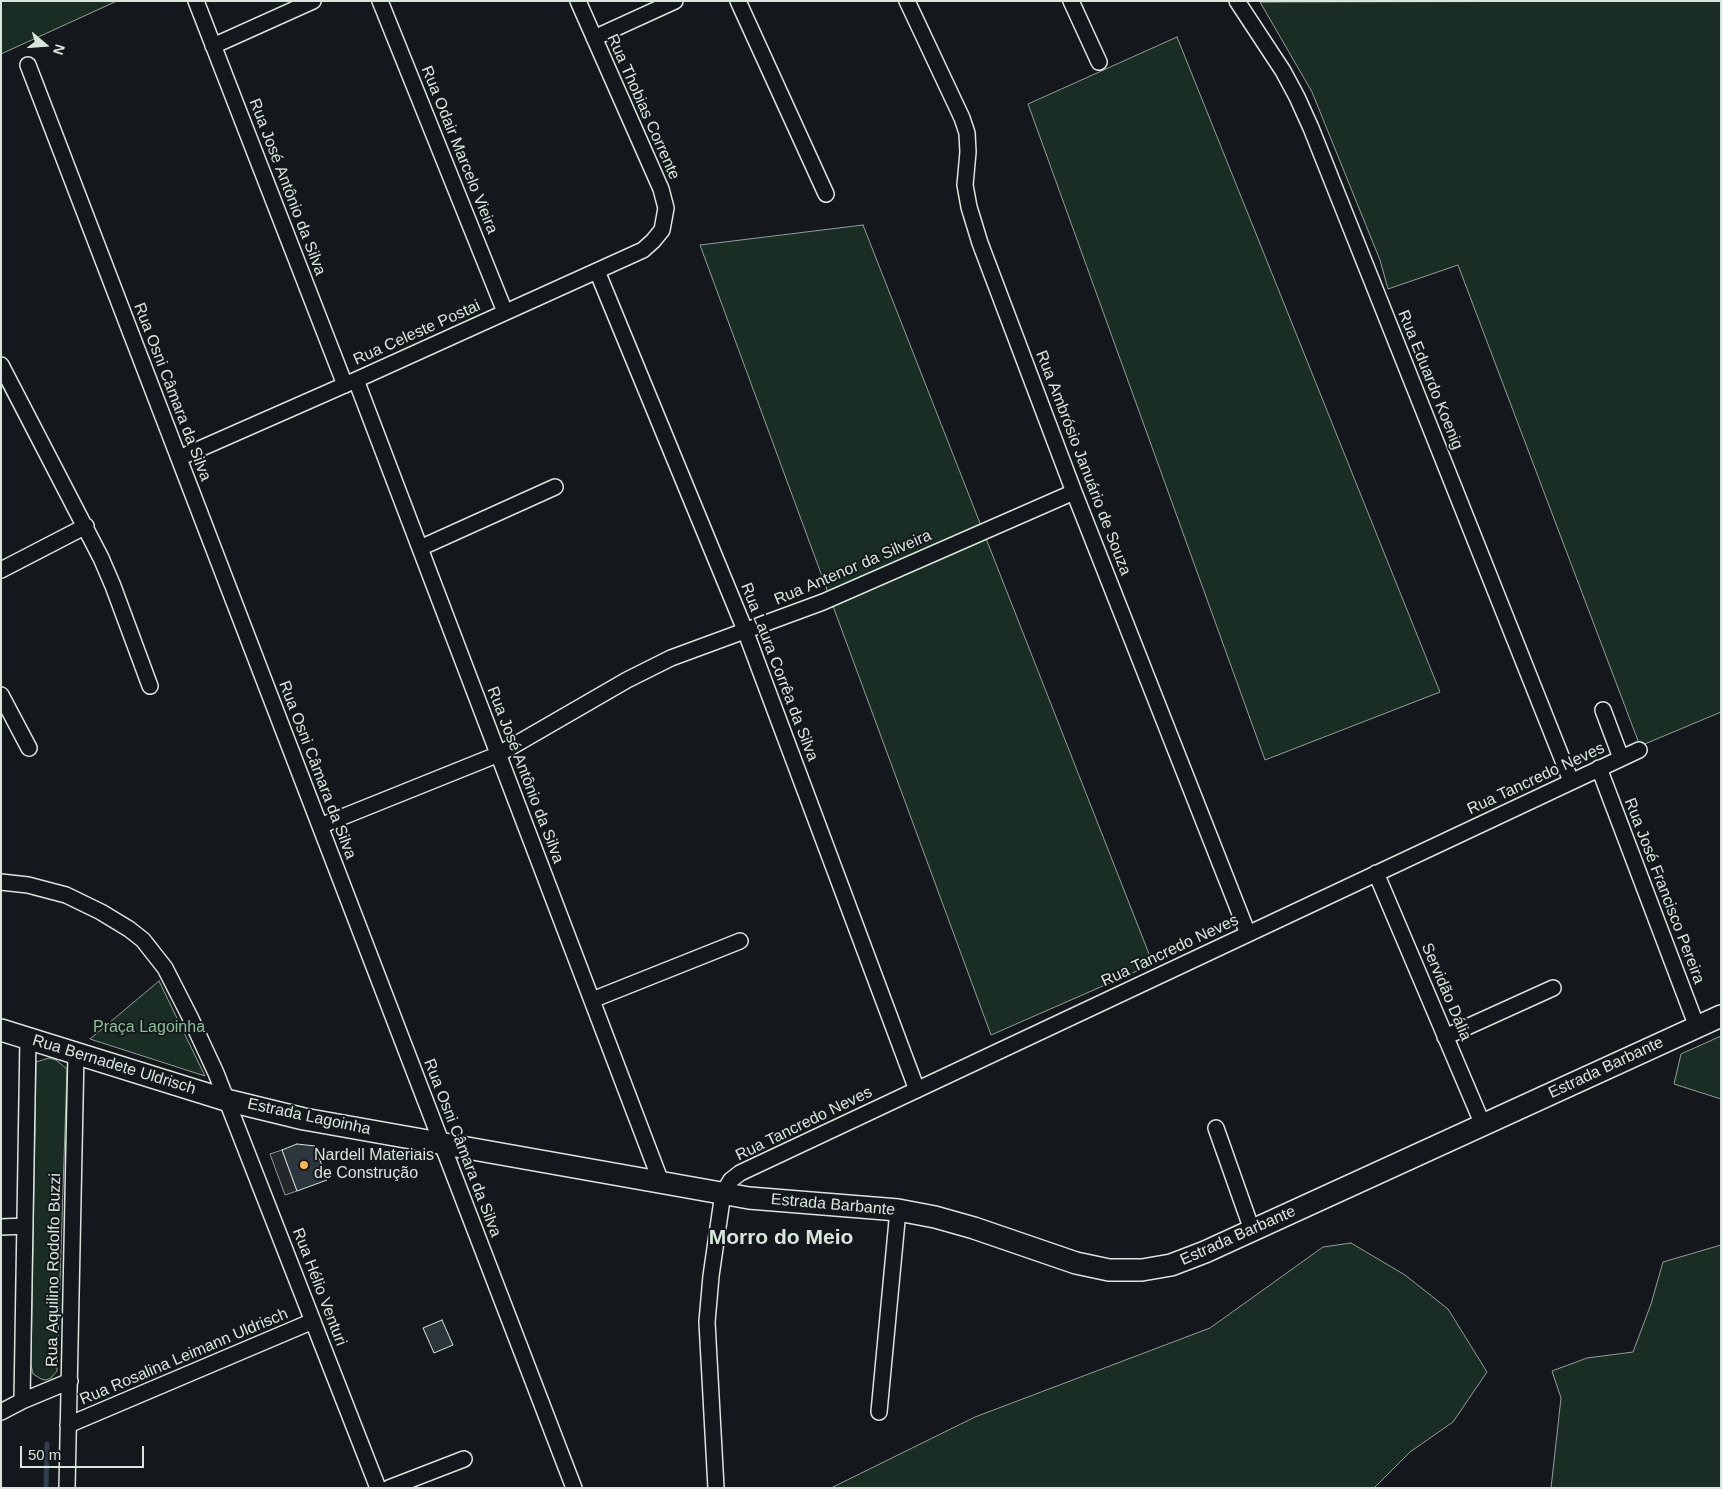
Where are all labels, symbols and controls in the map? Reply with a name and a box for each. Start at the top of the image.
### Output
north arrow [20,20,70,70]
street label: Rua Thobias Corrente [602,31,684,183]
text: N [50,42,68,57]
street label: Rua Odair Marcelo Vieira [417,63,501,237]
street label: Rua José Antônio da Silva [244,96,330,278]
street label: Rua Celeste Postai [351,296,483,370]
street label: Rua Osni Câmara da Silva [129,300,215,484]
street label: Rua Eduardo Koenig [1393,308,1467,452]
street label: Rua Ambrósio Januário de Souza [1031,348,1135,578]
street label: Rua Antenor da Silveira [771,526,935,610]
street label: Rua Laura Corrêa da Silva [736,580,822,764]
street label: Rua Osni Câmara da Silva [274,678,360,862]
street label: Rua José Antônio da Silva [482,684,568,866]
street label: Rua Tancredo Neves [1464,739,1608,819]
street label: Rua José Francisco Pereira [1620,795,1708,987]
street label: Rua Tancredo Neves [1098,911,1242,991]
street label: Servidão Dália [1417,940,1475,1044]
park label: Praça Lagoinha [93,1018,205,1038]
street label: Rua Bernadete Uldrisch [30,1031,198,1099]
street label: Estrada Barbante [1546,1033,1666,1103]
street label: Rua Osni Câmara da Silva [419,1056,505,1240]
street label: Rua Tancredo Neves [733,1083,875,1165]
street label: Estrada Lagoinha [246,1095,372,1139]
place label: Nardell Materiais de Construção [314,1146,434,1184]
marker: Nardell Materiais de Construção [298,1159,310,1171]
street label: Rua Aquilino Rodolfo Buzzi [43,1173,65,1367]
street label: Estrada Barbante [770,1190,896,1220]
street label: Estrada Barbante [1177,1202,1299,1270]
street label: Rua Hélio Venturi [288,1225,350,1349]
district label: Morro do Meio [709,1225,853,1251]
street label: Rua Rosalina Leimann Uldrisch [77,1304,291,1410]
scale bar [22,1436,146,1468]
text: 50 m [28,1446,61,1463]

